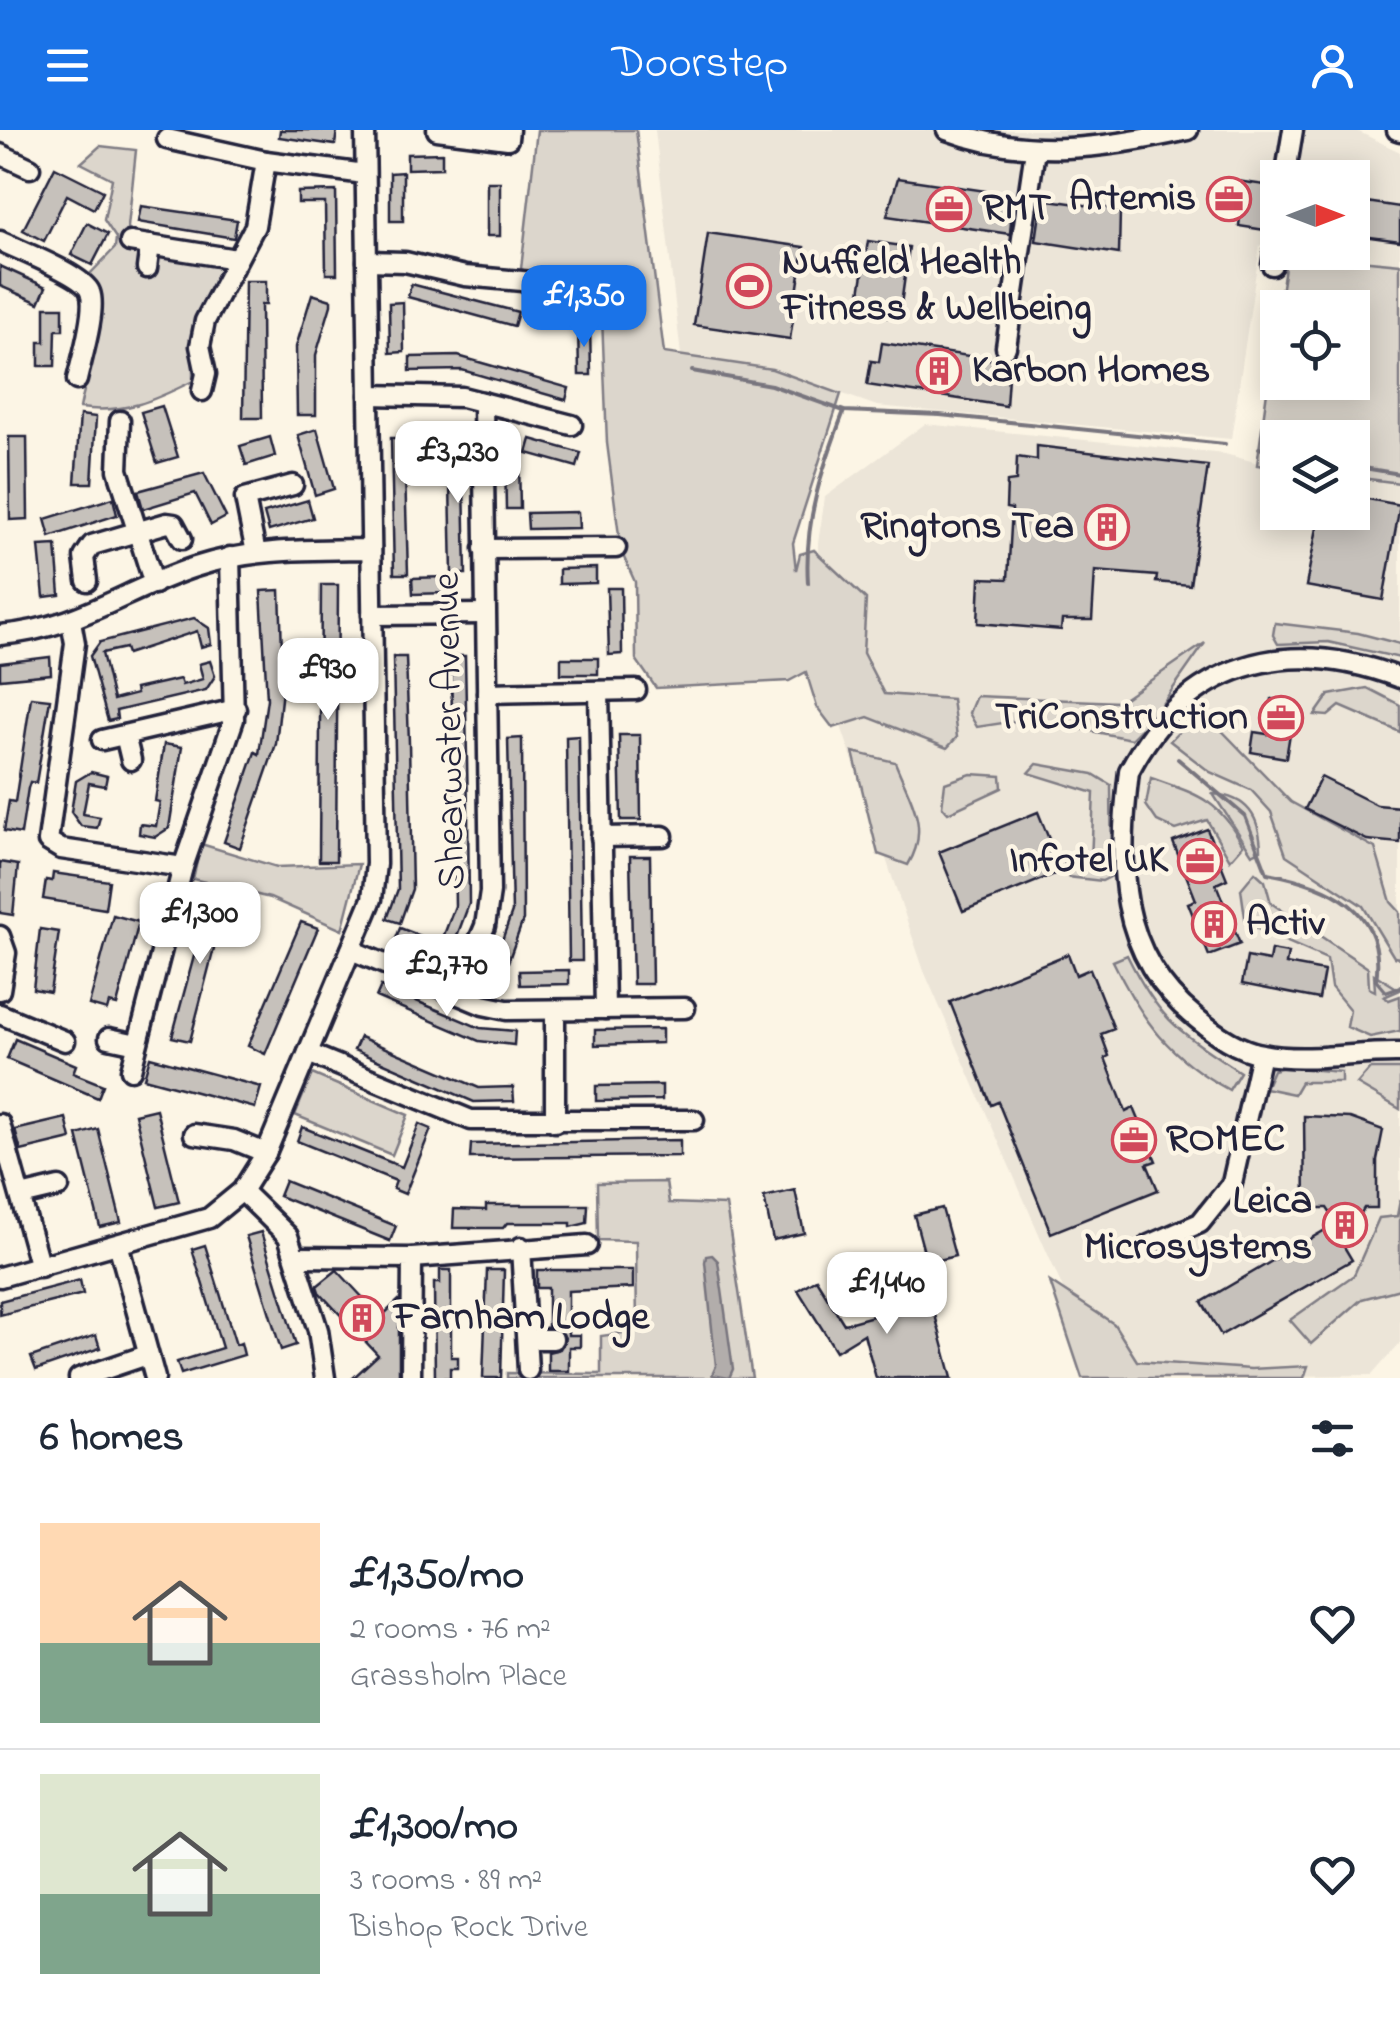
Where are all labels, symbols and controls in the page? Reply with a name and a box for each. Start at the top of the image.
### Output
text: Doorstep [612,32,788,98]
icon: menu [40,38,95,93]
icon: person [1305,38,1360,93]
north arrow [1260,160,1370,270]
map controls [1260,160,1370,530]
place label: Artemis [1069,170,1196,229]
office icon: Artemis [1206,176,1252,222]
place label: RMT [982,180,1051,239]
office icon: RMT [926,186,972,232]
place label: Nuffield Health Fitness & Wellbeing [780,234,1092,339]
sports icon: Nuffield Health Fitness & Wellbeing [726,263,772,309]
pin: £1,350 [503,265,665,350]
text: £1,350 [543,274,625,321]
button: locate [1260,290,1370,400]
place label: Karbon Homes [972,342,1210,401]
building icon: Karbon Homes [916,348,962,394]
button: layers [1260,420,1370,530]
pin: £3,230 [377,421,539,506]
text: £3,230 [417,430,499,477]
place label: Ringtons Tea [860,498,1074,557]
building icon: Ringtons Tea [1084,504,1130,550]
street label: Shearwater Avenue [419,572,483,890]
pin: £930 [269,638,387,723]
text: £930 [300,647,356,694]
place label: TriConstruction [995,689,1248,748]
office icon: TriConstruction [1258,695,1304,741]
place label: Infotel UK [1009,832,1170,891]
office icon: Infotel UK [1177,838,1223,884]
pin: £1,300 [119,882,281,967]
text: £1,300 [162,891,238,938]
place label: Activ [1246,895,1326,954]
building icon: Activ [1191,901,1237,947]
pin: £2,770 [366,934,528,1019]
text: £2,770 [406,943,488,990]
place label: ROMEC [1166,1111,1285,1170]
office icon: ROMEC [1111,1117,1157,1163]
place label: Leica Microsystems [1084,1173,1312,1278]
building icon: Leica Microsystems [1322,1202,1368,1248]
pin: £1,440 [806,1252,968,1337]
text: £1,440 [849,1261,925,1308]
place label: Farnham Lodge [392,1289,650,1348]
building icon: Farnham Lodge [339,1295,385,1341]
text: 6 homes [40,1408,184,1469]
icon: filters [1305,1411,1360,1466]
text: £1,350/mo [350,1546,524,1607]
icon: home [120,1563,240,1683]
icon: heart [1305,1596,1360,1651]
text: 2 rooms · 76 m² [350,1607,551,1654]
text: Grassholm Place [350,1654,567,1701]
text: £1,300/mo [350,1797,518,1858]
icon: home [120,1814,240,1934]
icon: heart [1305,1847,1360,1902]
text: 3 rooms · 89 m² [350,1858,542,1905]
text: Bishop Rock Drive [350,1905,588,1952]

